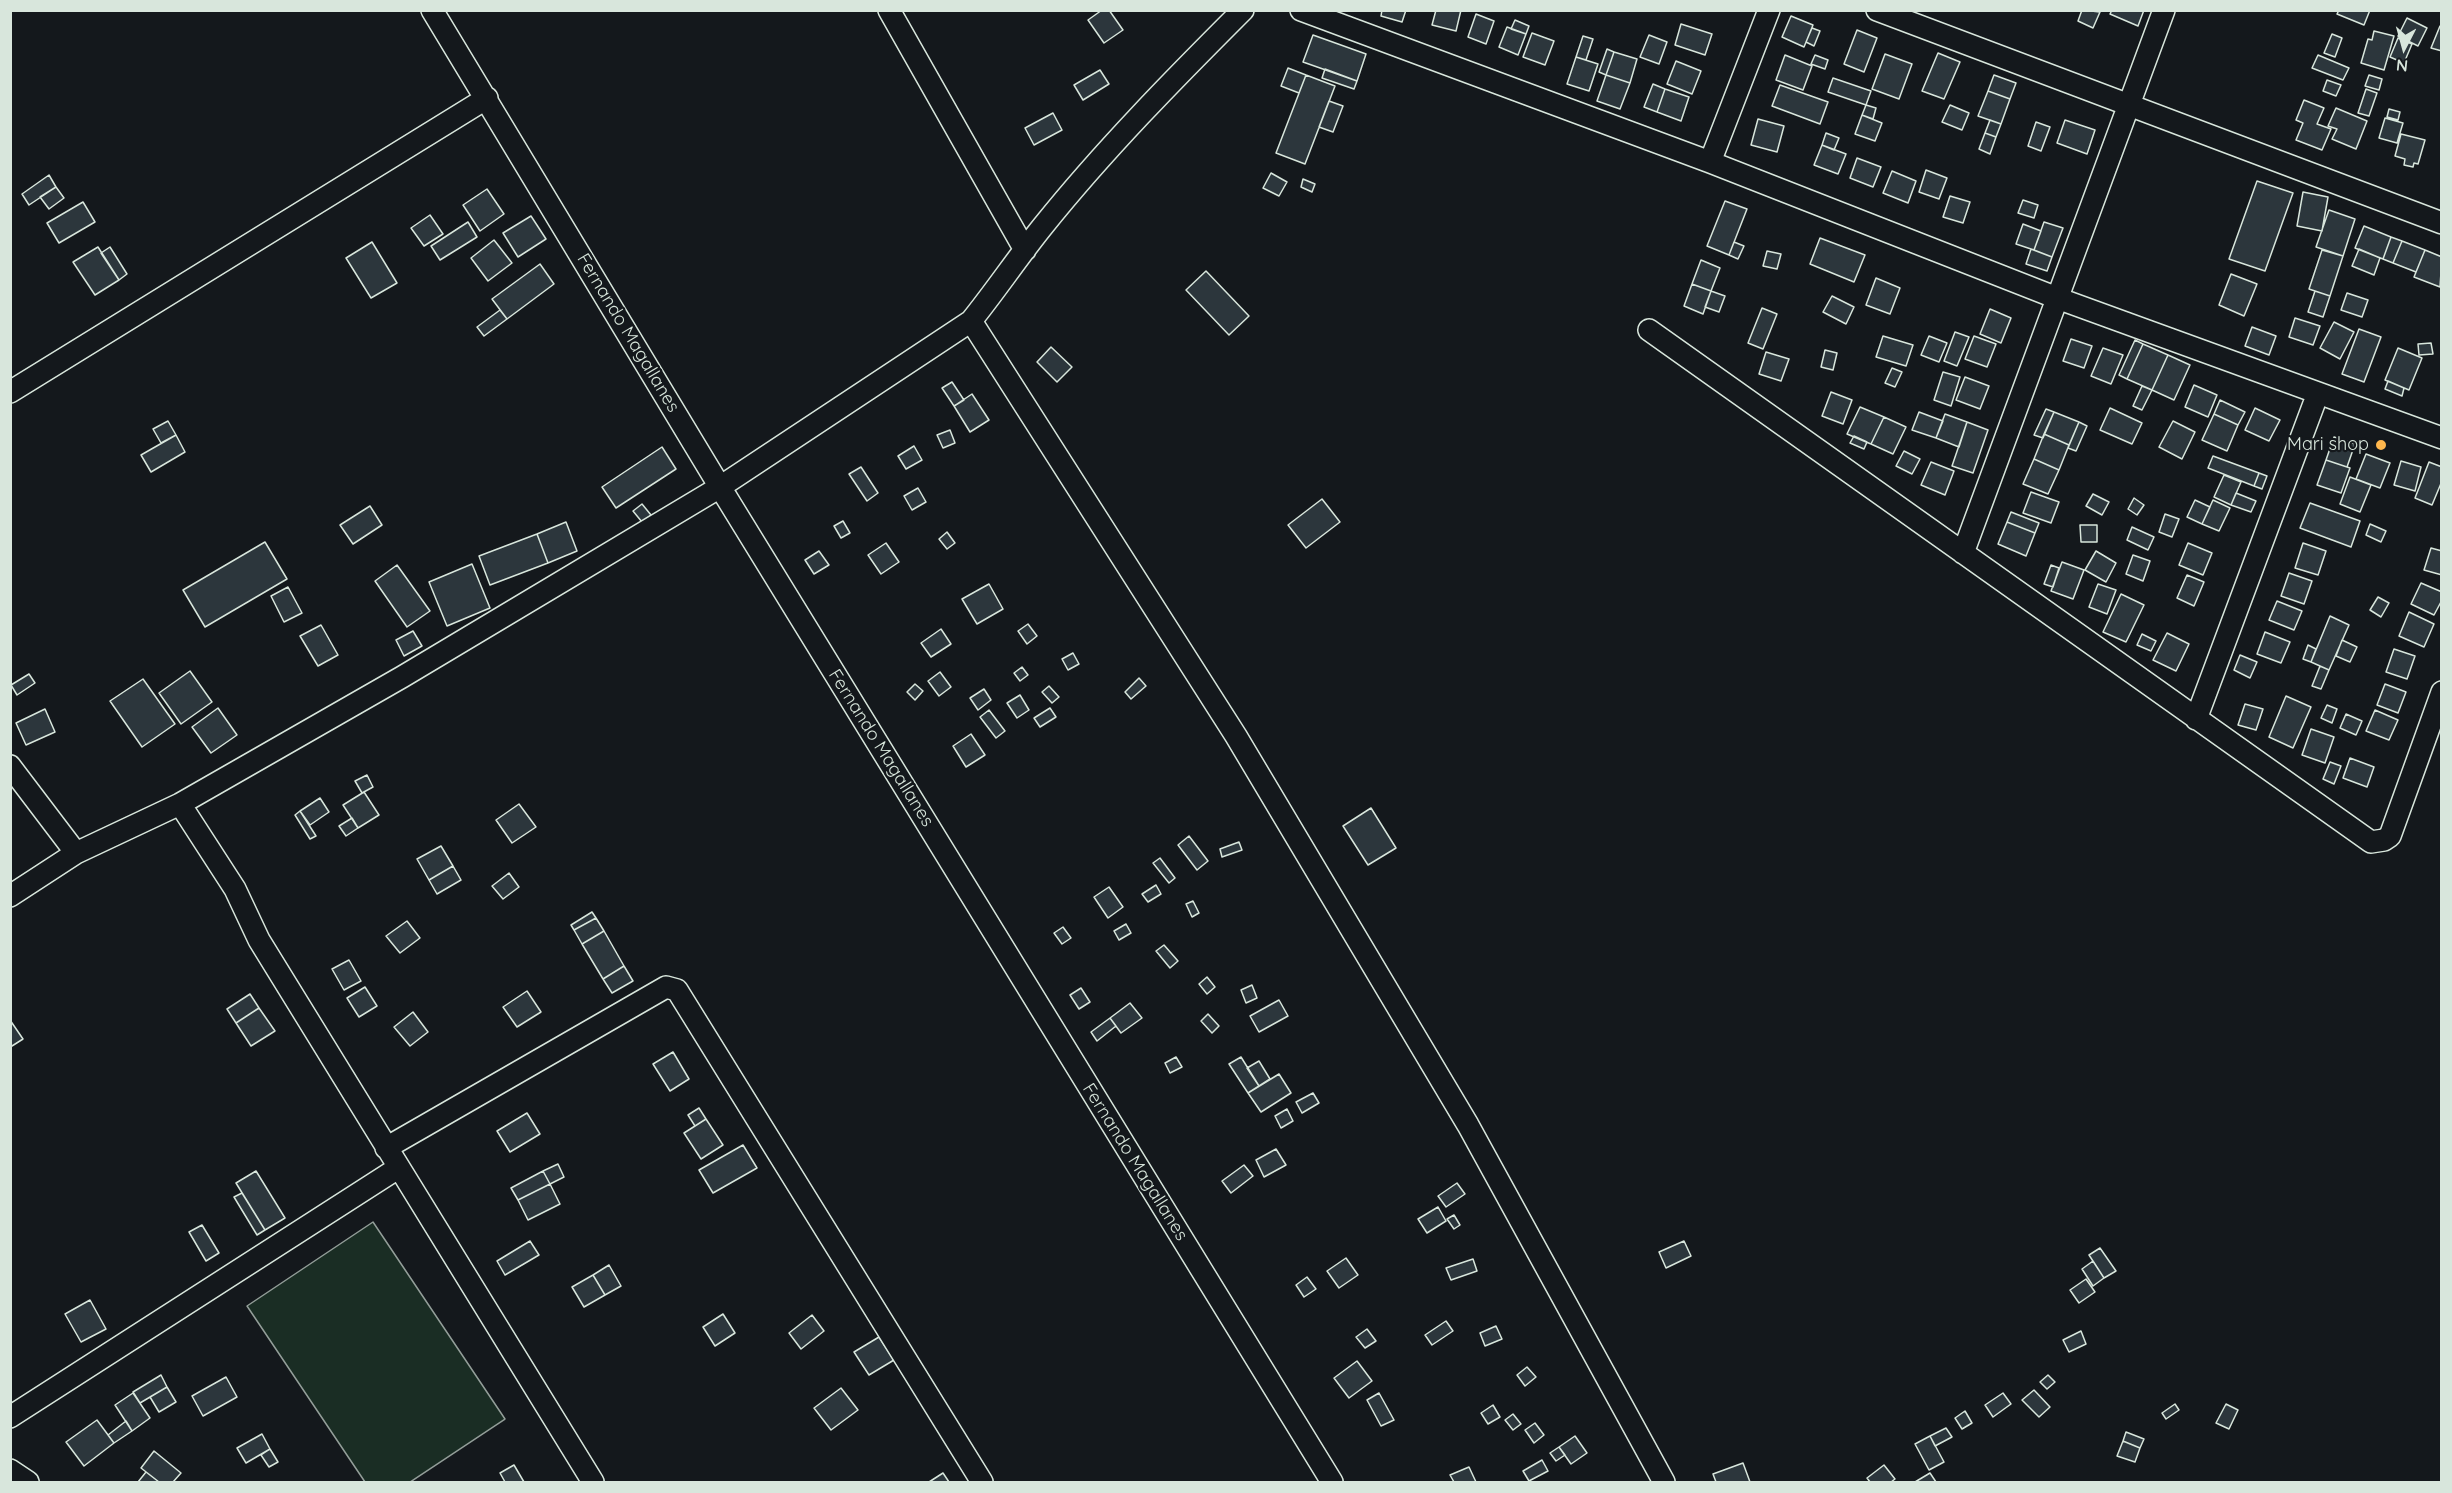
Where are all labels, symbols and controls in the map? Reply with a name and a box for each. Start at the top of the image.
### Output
north arrow [2374,18,2434,78]
text: N [2395,55,2409,76]
street label: Fernando Magallanes [572,250,684,416]
place label: Mari shop [2287,434,2369,456]
marker: Mari shop [2374,438,2388,452]
street label: Fernando Magallanes [824,665,938,831]
street label: Fernando Magallanes [1078,1079,1192,1245]

